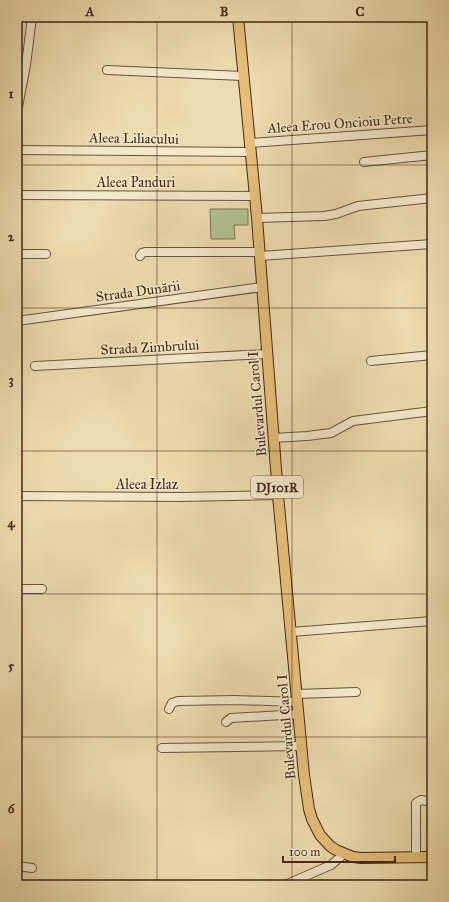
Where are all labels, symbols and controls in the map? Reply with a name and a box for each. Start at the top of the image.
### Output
text: A [85,4,95,20]
text: B [220,4,229,20]
text: C [356,4,365,20]
text: 1 [8,86,14,102]
street label: Aleea Erou Oncioiu Petre [266,110,413,137]
street label: Aleea Liliacului [88,129,179,148]
street label: Aleea Panduri [96,174,175,191]
text: 2 [8,229,15,245]
street label: Strada Dunării [95,277,182,306]
street label: Strada Zimbrului [100,336,200,359]
street label: Bulevardul Carol I [244,350,271,457]
text: 3 [8,372,14,388]
street label: Aleea Izlaz [115,476,179,493]
road number: DJ101R [251,476,303,498]
text: 4 [7,515,15,531]
text: 5 [8,658,15,674]
street label: Bulevardul Carol I [273,673,300,780]
text: 6 [8,801,16,817]
scale bar [283,838,395,864]
text: 100 m [289,845,320,859]

